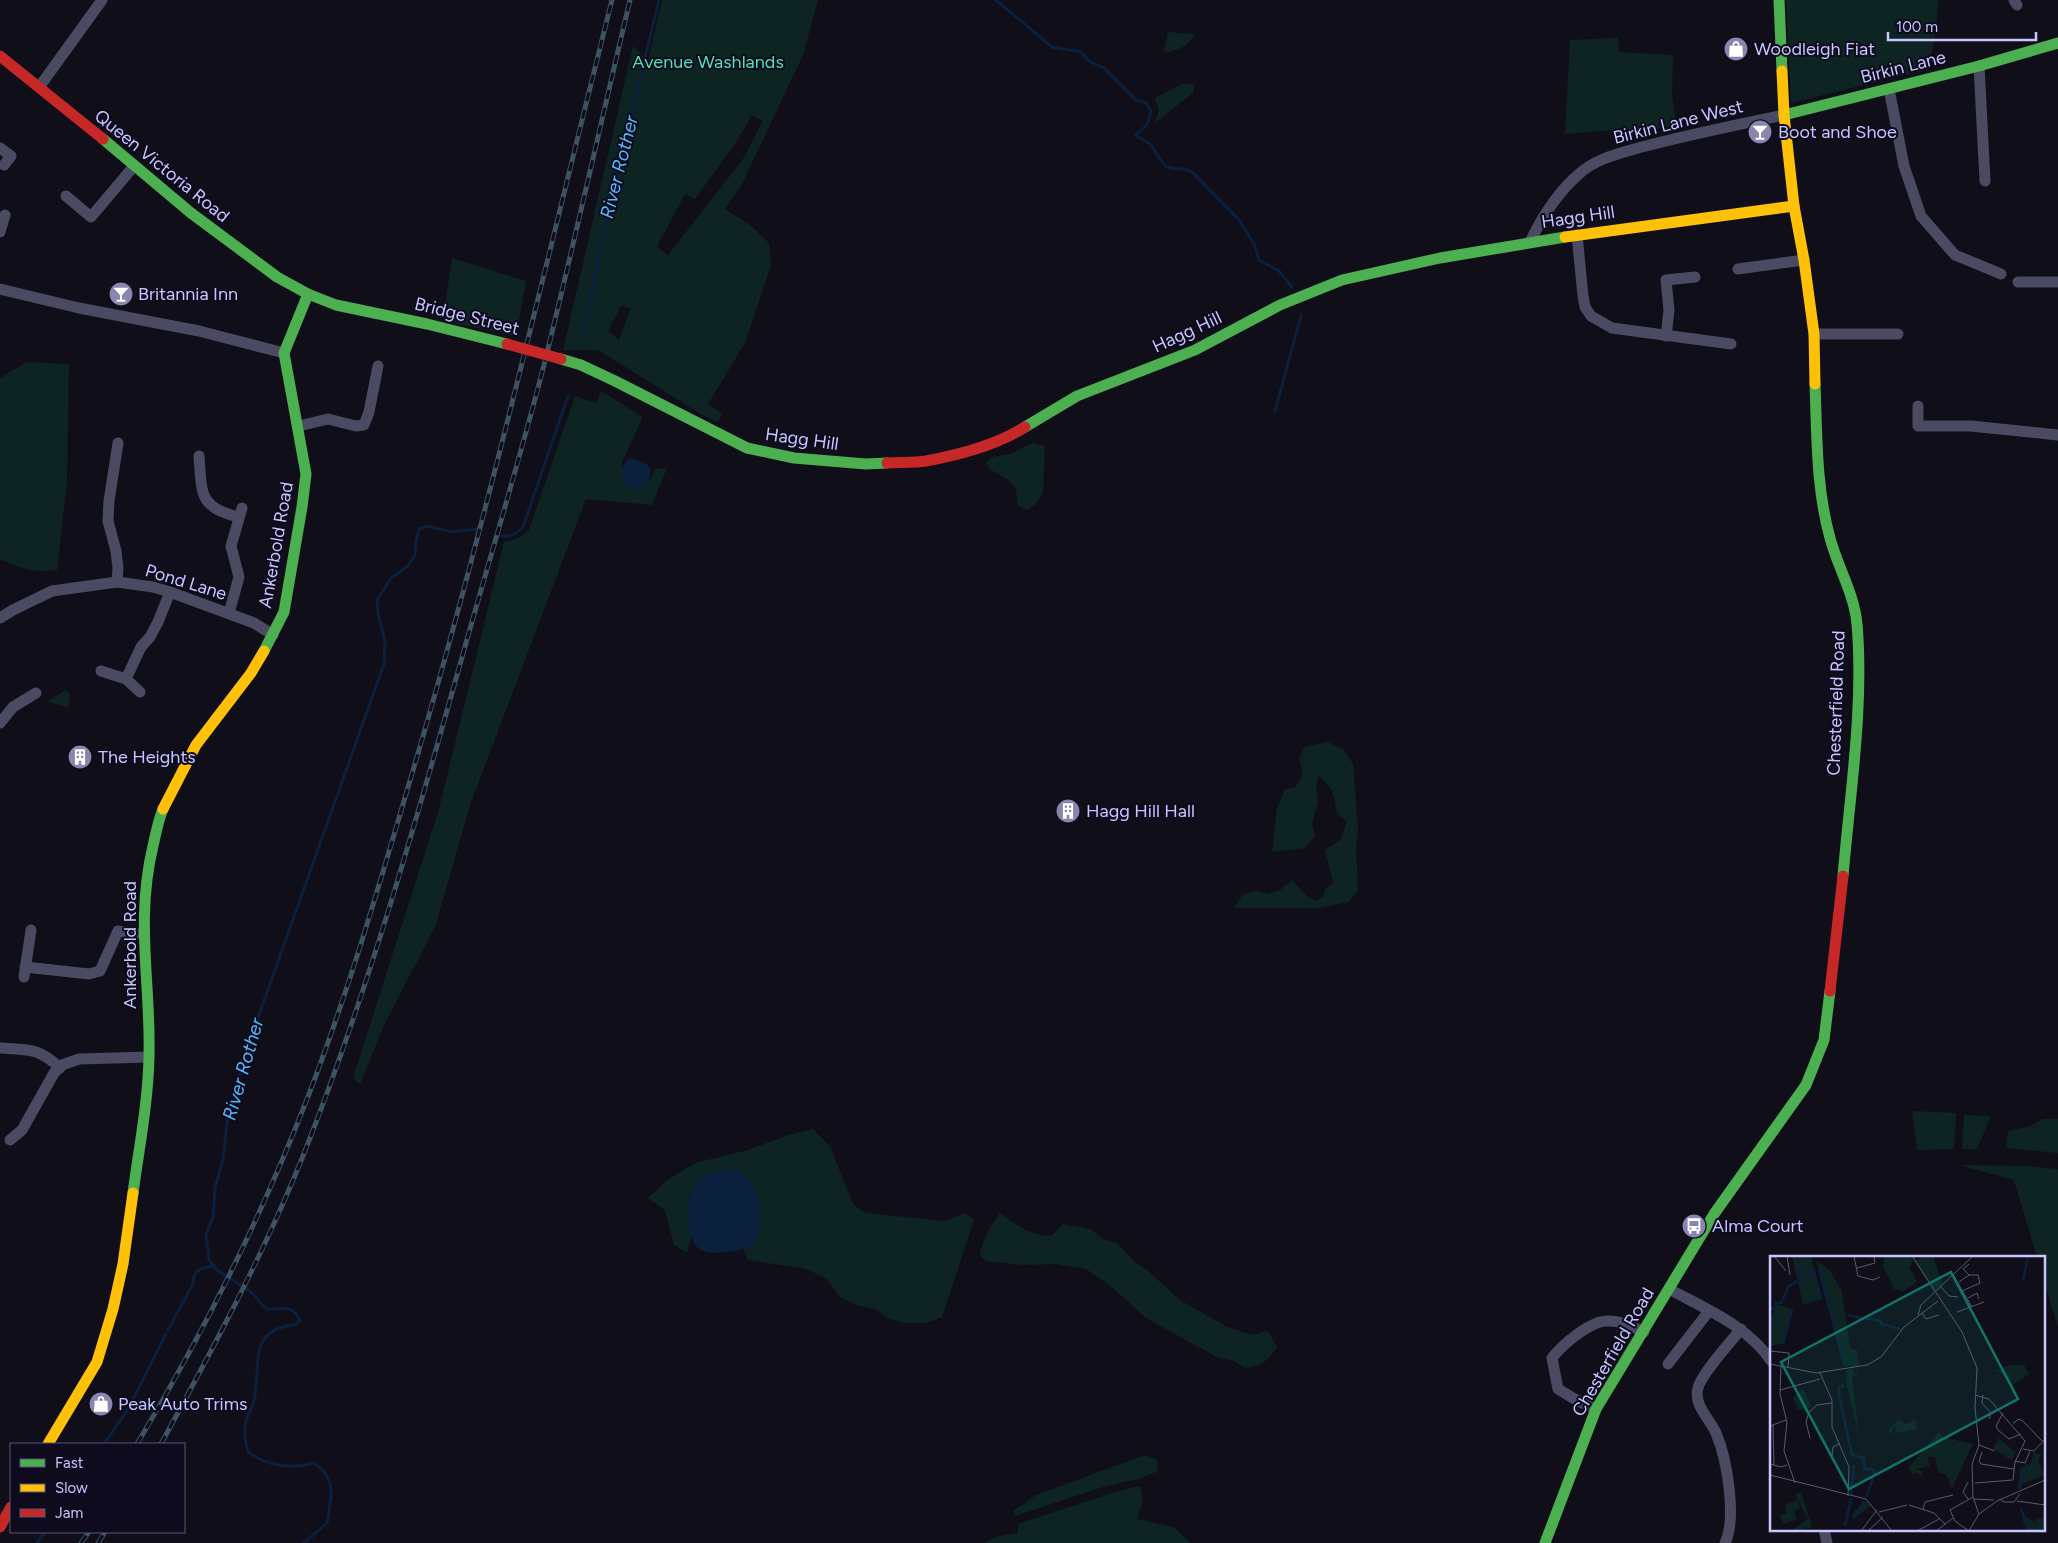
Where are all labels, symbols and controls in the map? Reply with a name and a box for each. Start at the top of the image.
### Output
scale bar [1888,10,2036,42]
text: 100 m [1896,18,1938,36]
shop icon: Woodleigh Fiat [1723,36,1749,62]
place label: Woodleigh Fiat [1754,38,1875,60]
street label: Birkin Lane [1858,46,1948,88]
park label: Avenue Washlands [632,51,784,73]
street label: Birkin Lane West [1611,95,1745,149]
street label: Queen Victoria Road [90,105,234,227]
water label: River Rother [595,113,643,221]
bar icon: Boot and Shoe [1747,119,1773,145]
place label: Boot and Shoe [1778,121,1897,143]
street label: Hagg Hill [1540,201,1616,233]
bar icon: Britannia Inn [108,281,134,307]
place label: Britannia Inn [138,283,238,305]
street label: Bridge Street [412,292,522,340]
street label: Hagg Hill [1149,306,1225,358]
street label: Hagg Hill [764,423,840,455]
street label: Ankerbold Road [254,480,298,610]
street label: Pond Lane [143,559,230,605]
street label: Chesterfield Road [1822,630,1850,776]
building icon: The Heights [67,744,93,770]
place label: The Heights [98,746,196,768]
building icon: Hagg Hill Hall [1055,798,1081,824]
place label: Hagg Hill Hall [1086,800,1195,822]
street label: Ankerbold Road [119,881,141,1009]
water label: River Rother [217,1015,269,1123]
bus stop icon: Alma Court [1681,1213,1707,1239]
place label: Alma Court [1712,1215,1804,1237]
inset map [1770,1256,2046,1530]
street label: Chesterfield Road [1567,1284,1659,1420]
shop icon: Peak Auto Trims [88,1391,114,1417]
place label: Peak Auto Trims [118,1393,247,1415]
legend [10,1443,185,1533]
text: Fast [55,1454,84,1472]
text: Slow [55,1479,88,1497]
text: Jam [55,1504,83,1522]

